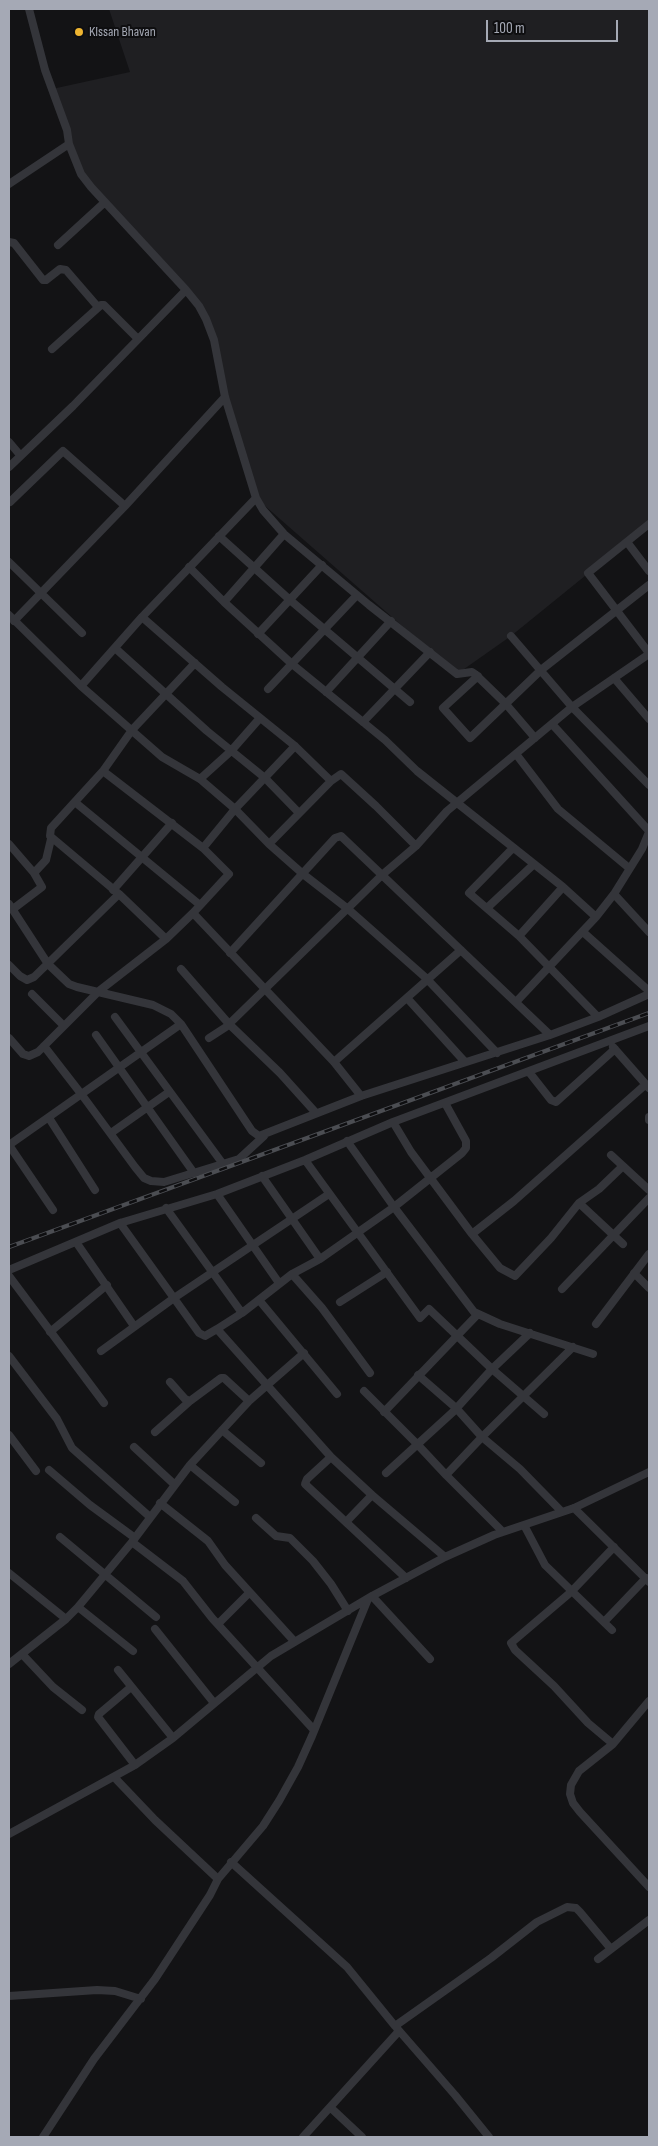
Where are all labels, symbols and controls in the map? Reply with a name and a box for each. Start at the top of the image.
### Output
scale bar [488,10,620,42]
text: 100 m [494,19,525,38]
place label: KIssan Bhavan [89,24,156,40]
marker: KIssan Bhavan [73,26,85,38]

